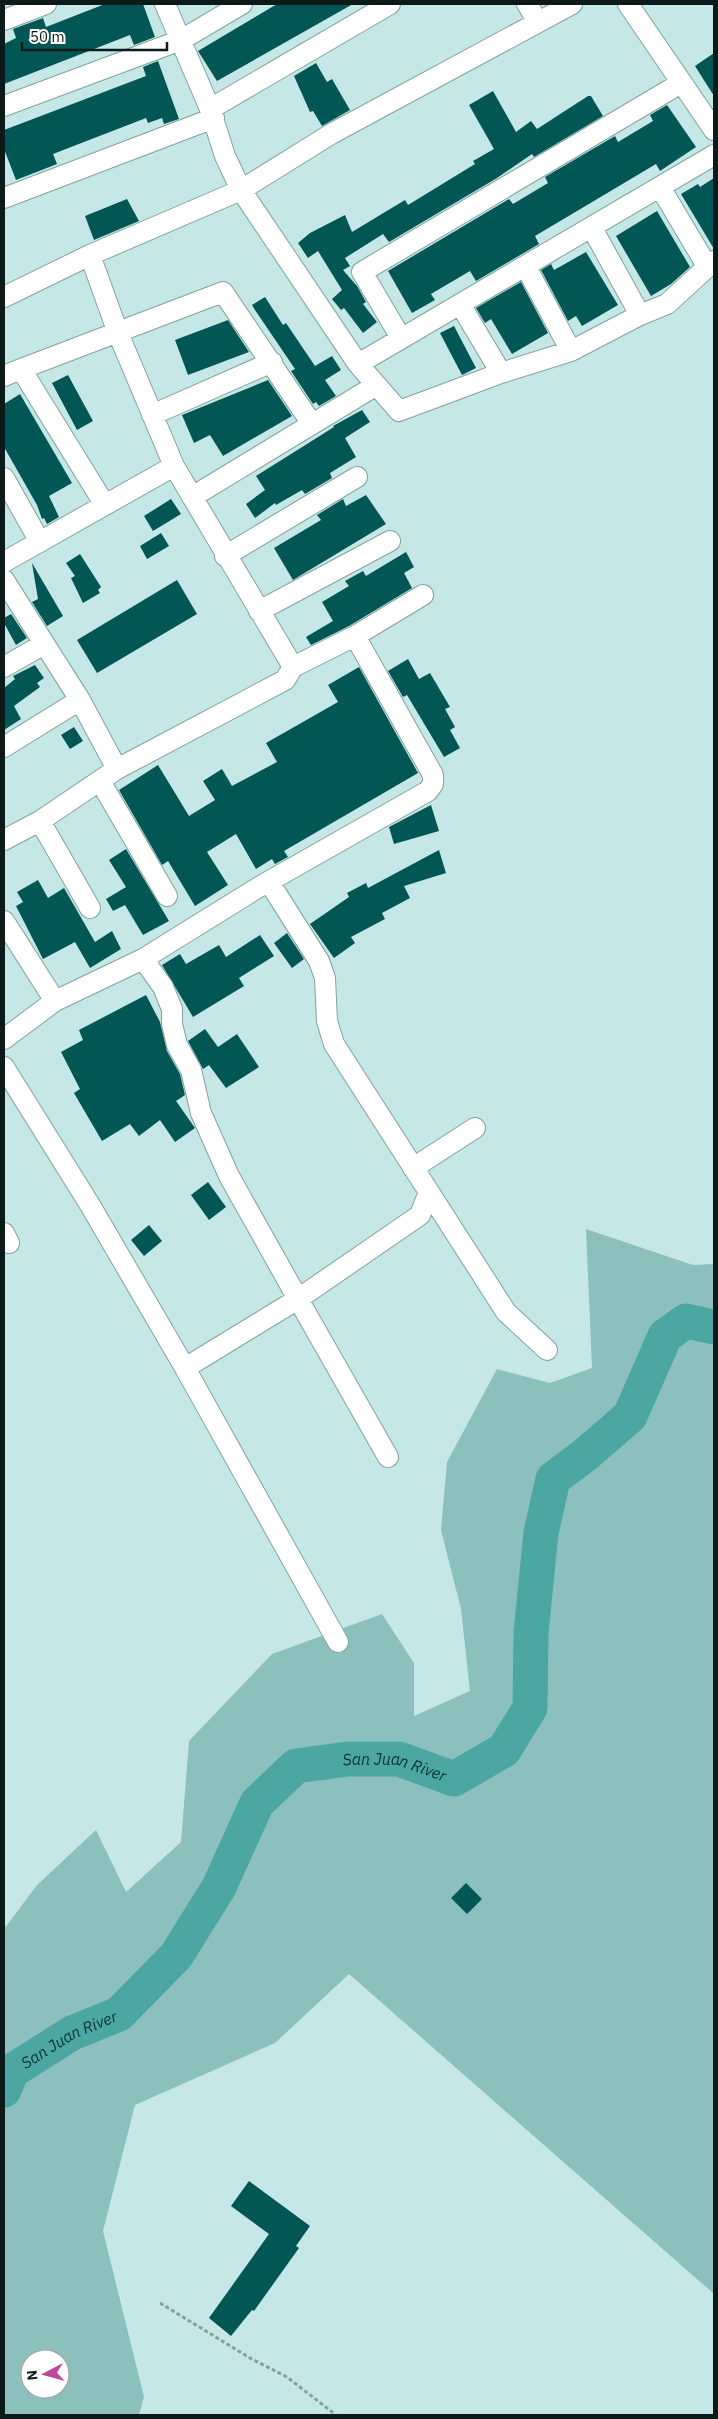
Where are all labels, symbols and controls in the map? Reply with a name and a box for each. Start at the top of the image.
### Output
scale bar [22,20,168,52]
text: 50 m [30,27,65,46]
water label: San Juan River [341,1749,450,1786]
water label: San Juan River [17,2005,121,2073]
north arrow [20,2349,70,2399]
text: N [23,2369,42,2381]

